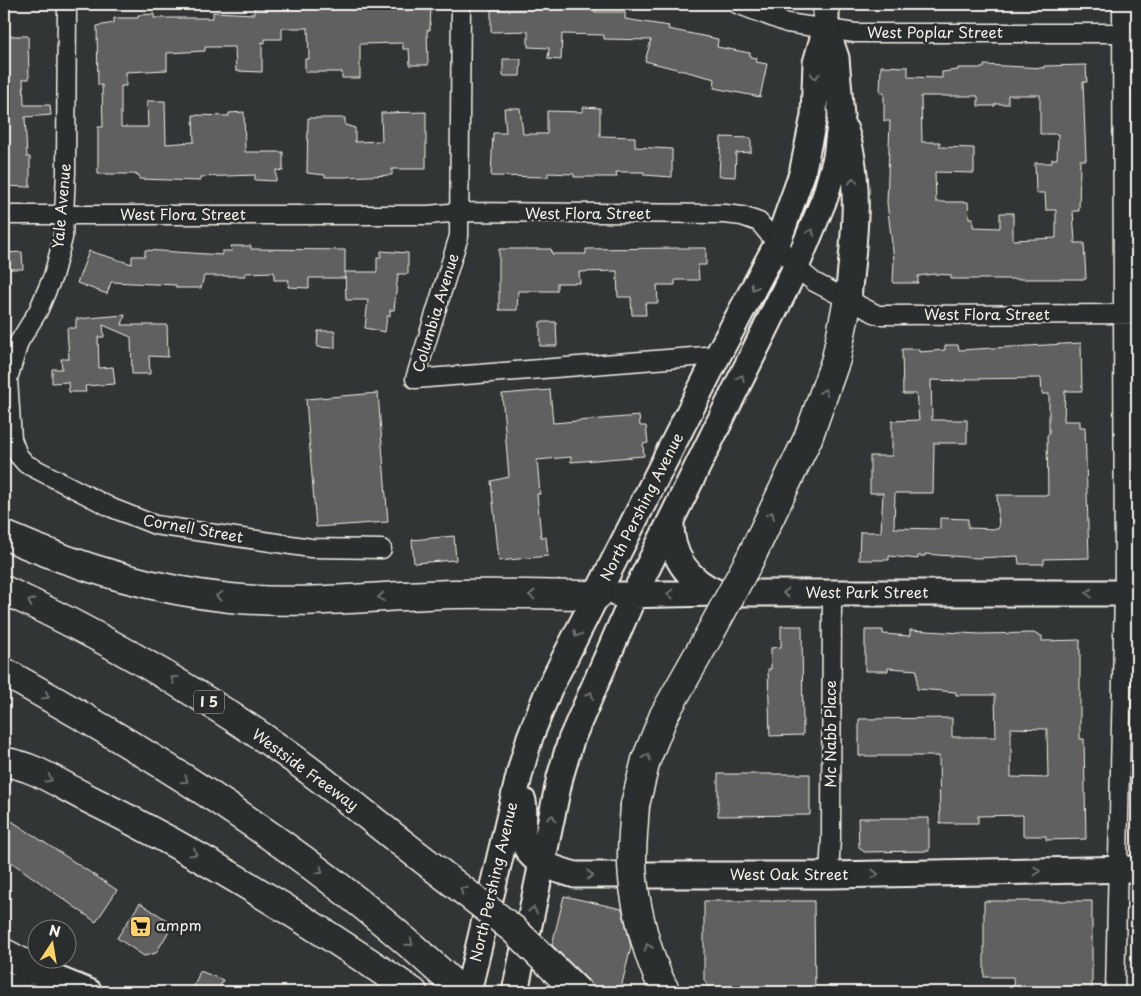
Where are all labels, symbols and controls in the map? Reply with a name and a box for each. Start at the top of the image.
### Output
street label: West Poplar Street [867,20,1003,43]
one-way arrow [810,72,821,80]
street label: Yale Avenue [45,162,76,249]
one-way arrow [848,177,859,185]
street label: West Flora Street [525,201,651,224]
street label: West Flora Street [120,202,246,225]
one-way arrow [805,228,815,237]
street label: Columbia Avenue [405,250,464,375]
one-way arrow [750,282,760,291]
street label: West Flora Street [924,302,1050,325]
one-way arrow [735,375,745,384]
one-way arrow [818,388,828,397]
street label: North Pershing Avenue [593,428,688,584]
street label: Cornell Street [141,507,245,548]
one-way arrow [765,511,775,520]
street label: West Park Street [806,580,928,603]
one-way arrow [782,588,790,598]
one-way arrow [1084,588,1092,598]
one-way arrow [665,589,673,599]
one-way arrow [527,590,535,600]
one-way arrow [377,591,385,602]
one-way arrow [215,592,223,602]
one-way arrow [27,598,36,608]
one-way arrow [573,629,583,638]
one-way arrow [170,676,179,685]
street label: Mc Nabb Place [818,680,841,788]
one-way arrow [41,689,50,699]
road number: I 5 [194,690,224,714]
one-way arrow [584,691,595,700]
street label: Westside Freeway [248,722,364,815]
one-way arrow [641,754,651,762]
one-way arrow [44,773,53,783]
one-way arrow [180,774,189,783]
street label: North Pershing Avenue [463,799,522,964]
one-way arrow [546,813,557,822]
one-way arrow [188,847,197,857]
street label: West Oak Street [730,862,848,885]
one-way arrow [314,865,324,874]
one-way arrow [1034,866,1042,876]
one-way arrow [872,869,879,879]
one-way arrow [586,870,594,880]
one-way arrow [460,888,469,896]
one-way arrow [527,906,537,915]
place label: ampm [156,913,202,936]
supermarket icon: ampm [128,914,152,938]
north arrow [28,918,78,968]
text: N [47,919,62,942]
one-way arrow [404,937,413,946]
one-way arrow [644,943,654,952]

